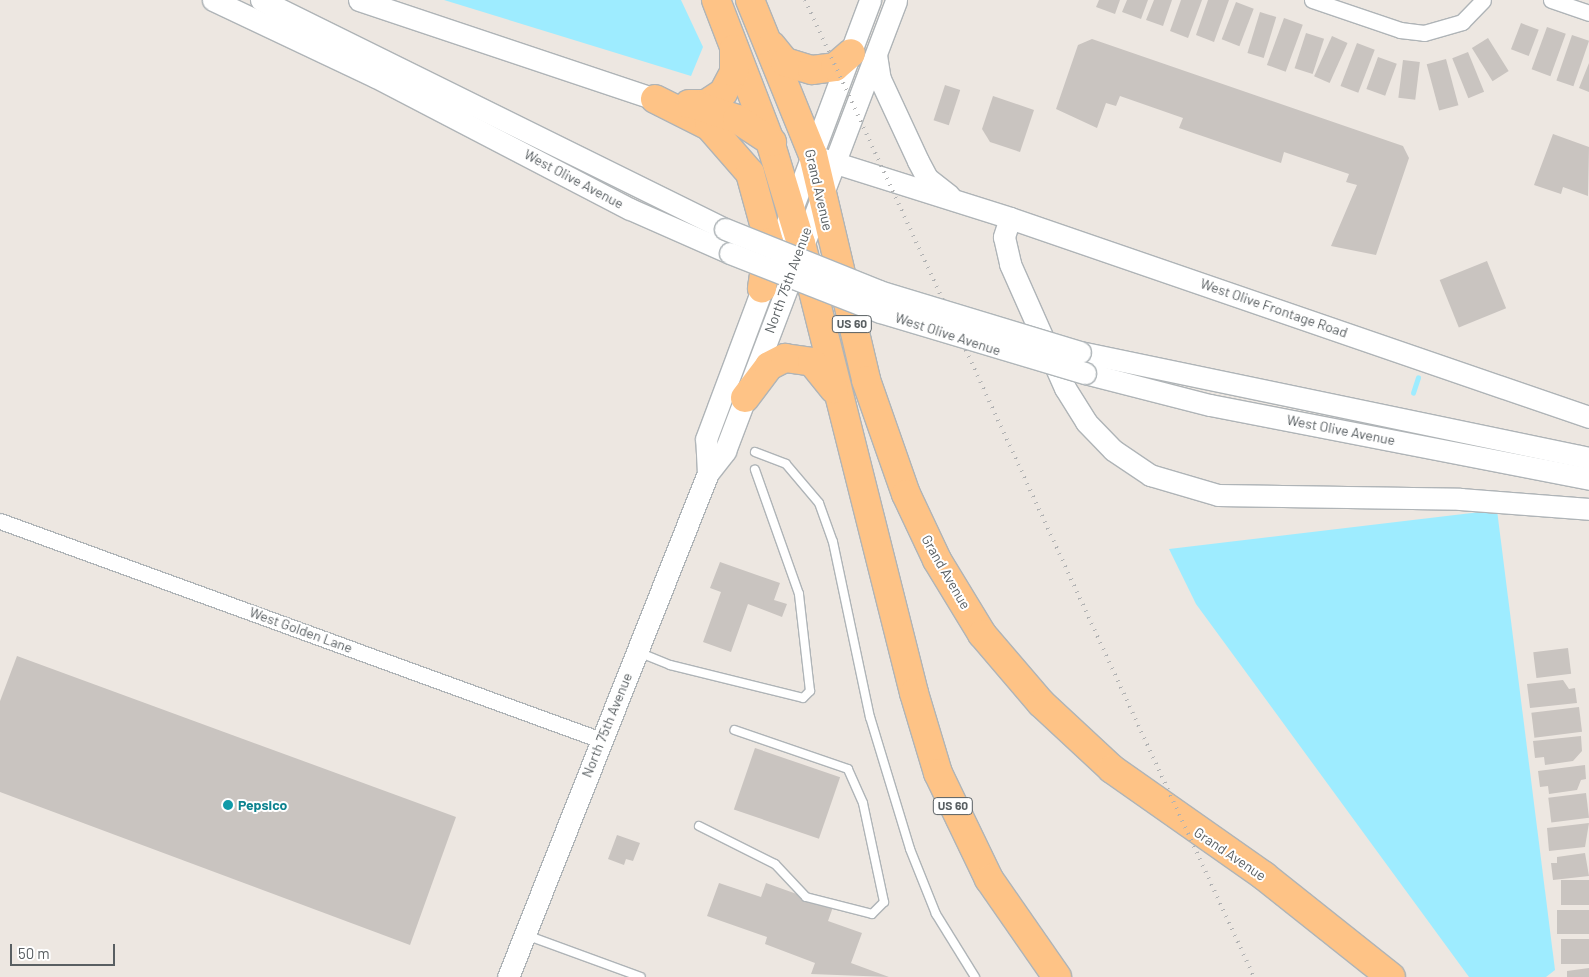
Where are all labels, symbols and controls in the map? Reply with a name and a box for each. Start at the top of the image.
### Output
street label: West Olive Avenue [521,146,627,212]
street label: Grand Avenue [801,148,837,232]
street label: North 75th Avenue [761,225,815,335]
street label: West Olive Frontage Road [1198,275,1350,341]
street label: West Olive Avenue [893,309,1003,359]
road number: US 60 [831,314,873,334]
street label: West Olive Avenue [1285,411,1397,449]
street label: Grand Avenue [918,532,974,612]
street label: West Golden Lane [247,604,355,656]
street label: North 75th Avenue [578,670,636,780]
road number: US 60 [932,796,974,816]
place label: Pepsico [238,797,287,813]
marker: Pepsico [222,799,234,811]
street label: Grand Avenue [1191,824,1269,884]
scale bar [12,934,118,966]
text: 50 m [18,944,50,962]

